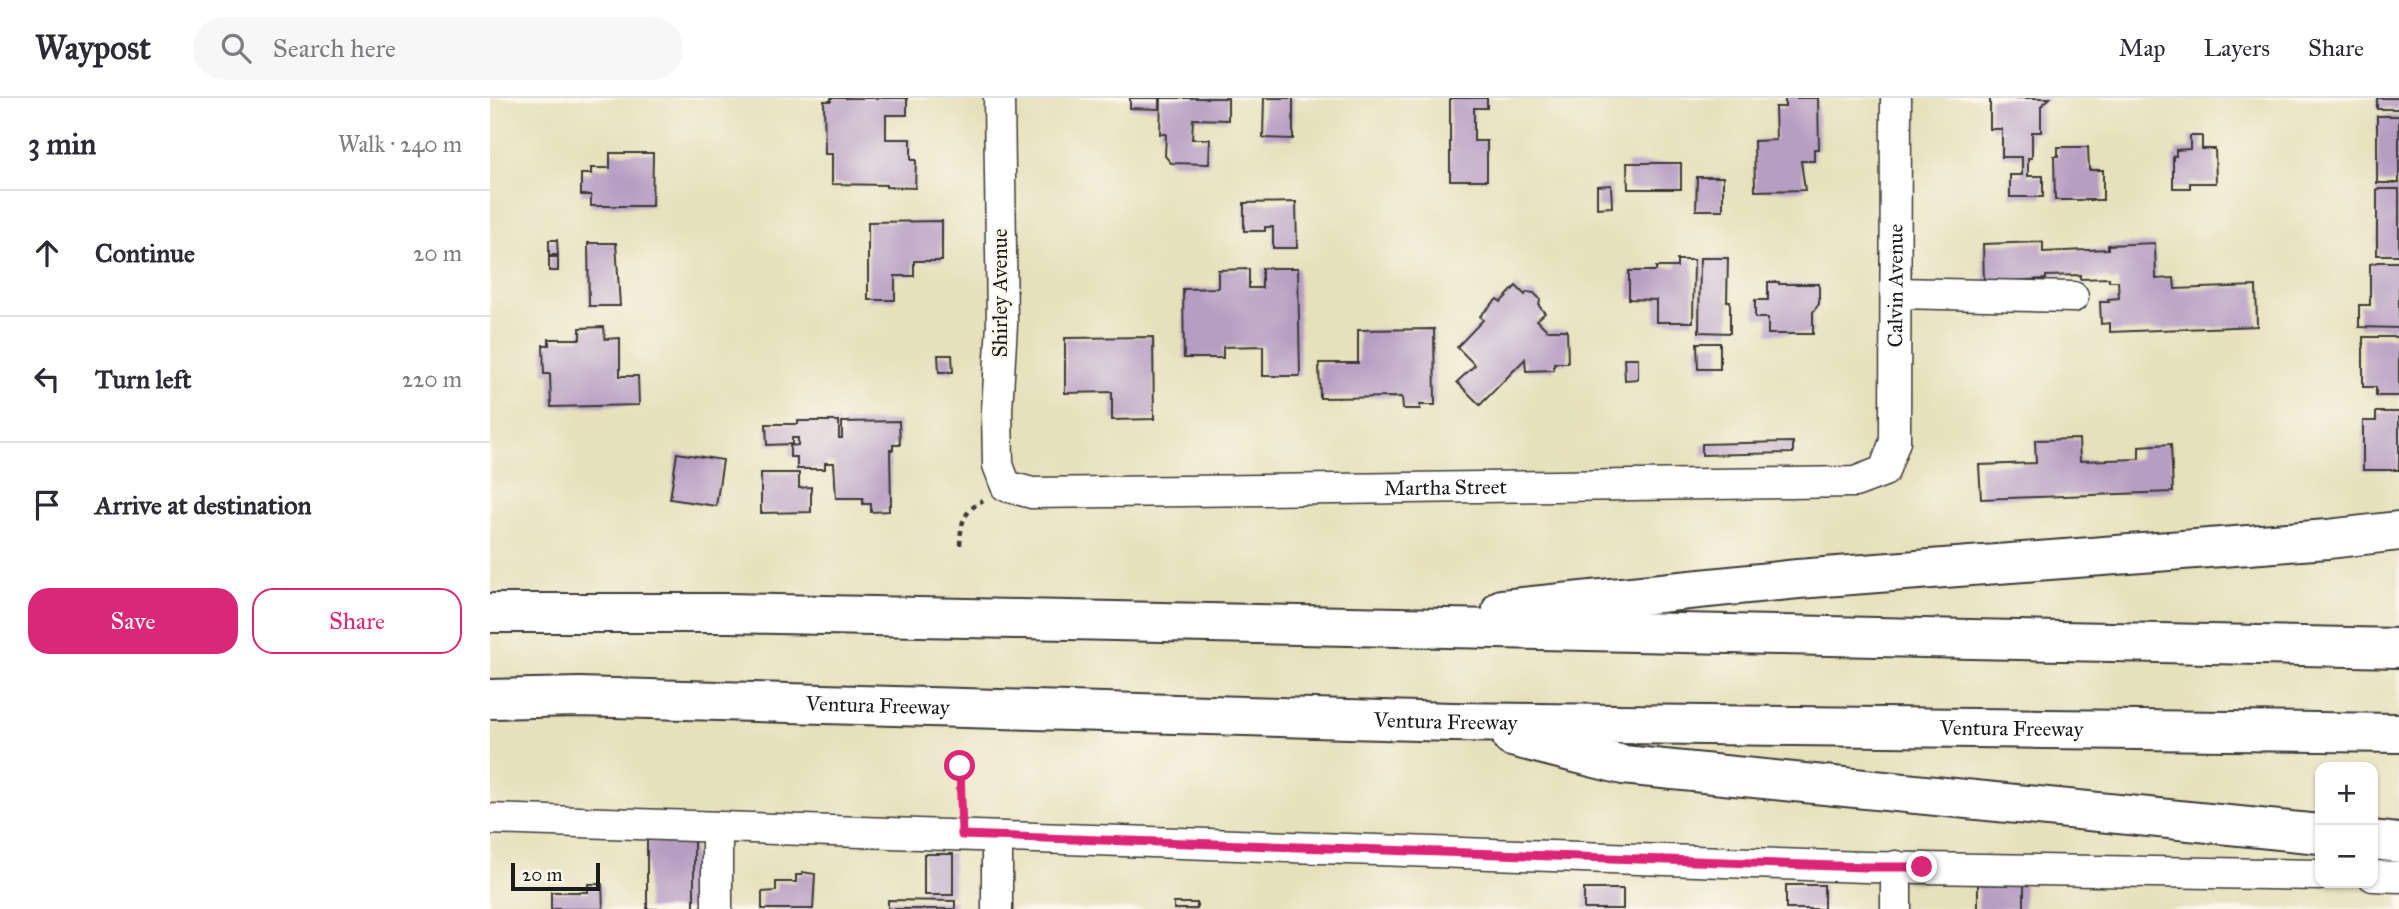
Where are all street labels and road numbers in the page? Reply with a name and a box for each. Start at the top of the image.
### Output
street label: Calvin Avenue [1882,224,1909,347]
street label: Shirley Avenue [987,228,1013,357]
street label: Martha Street [1384,474,1508,501]
street label: Ventura Freeway [805,690,951,721]
street label: Ventura Freeway [1372,707,1519,736]
street label: Ventura Freeway [1939,715,2085,742]

